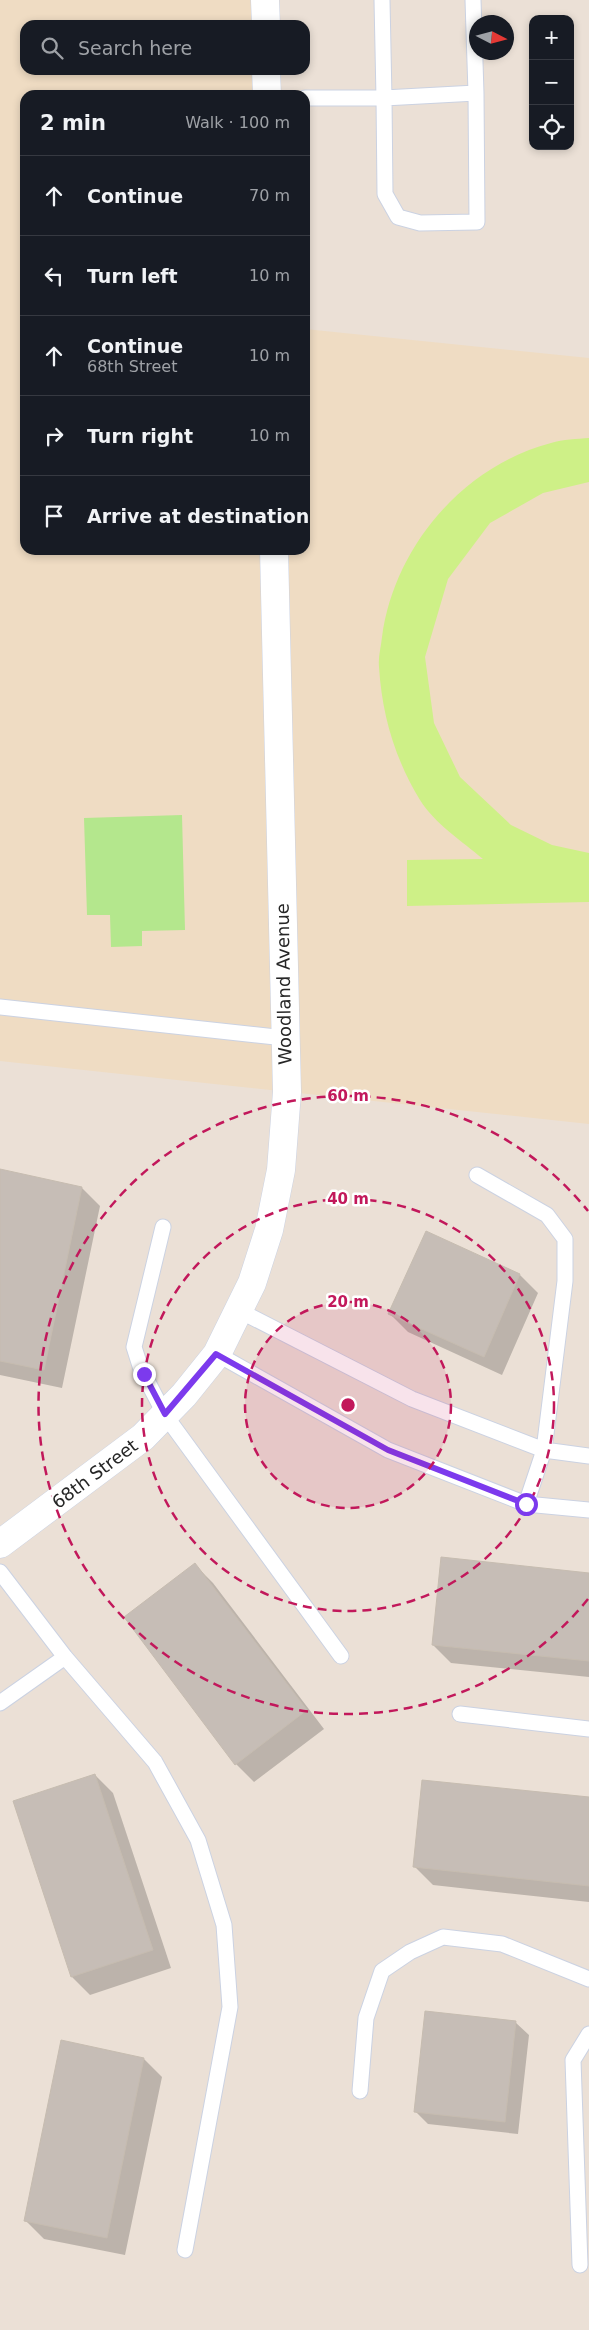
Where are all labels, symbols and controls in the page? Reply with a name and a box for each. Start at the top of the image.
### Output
north arrow [469,15,514,60]
map controls [529,15,574,150]
button: + [529,15,574,60]
search box [20,20,310,75]
icon: search [38,34,66,62]
text: Search here [78,37,192,59]
button: − [529,60,574,105]
button: locate [529,105,574,150]
text: 2 min [40,111,106,135]
text: Walk · 100 m [185,113,290,132]
icon: ahead [40,182,68,210]
text: Continue [87,185,183,207]
text: 70 m [249,186,290,205]
icon: left [40,262,68,290]
text: Turn left [87,265,178,287]
text: 10 m [249,266,290,285]
text: Continue [87,335,183,357]
icon: ahead [40,342,68,370]
text: 10 m [249,346,290,365]
text: 68th Street [87,357,177,376]
icon: right [40,422,68,450]
text: Turn right [87,425,193,447]
text: 10 m [249,426,290,445]
icon: arrive [40,502,68,530]
text: Arrive at destination [87,505,309,527]
street label: Woodland Avenue [272,903,295,1065]
text: 60 m [327,1087,369,1105]
text: 40 m [327,1190,369,1208]
text: 20 m [327,1293,369,1311]
route end [133,1363,156,1386]
centre of rings [339,1396,357,1414]
street label: 68th Street [48,1435,142,1513]
route start [515,1493,538,1516]

